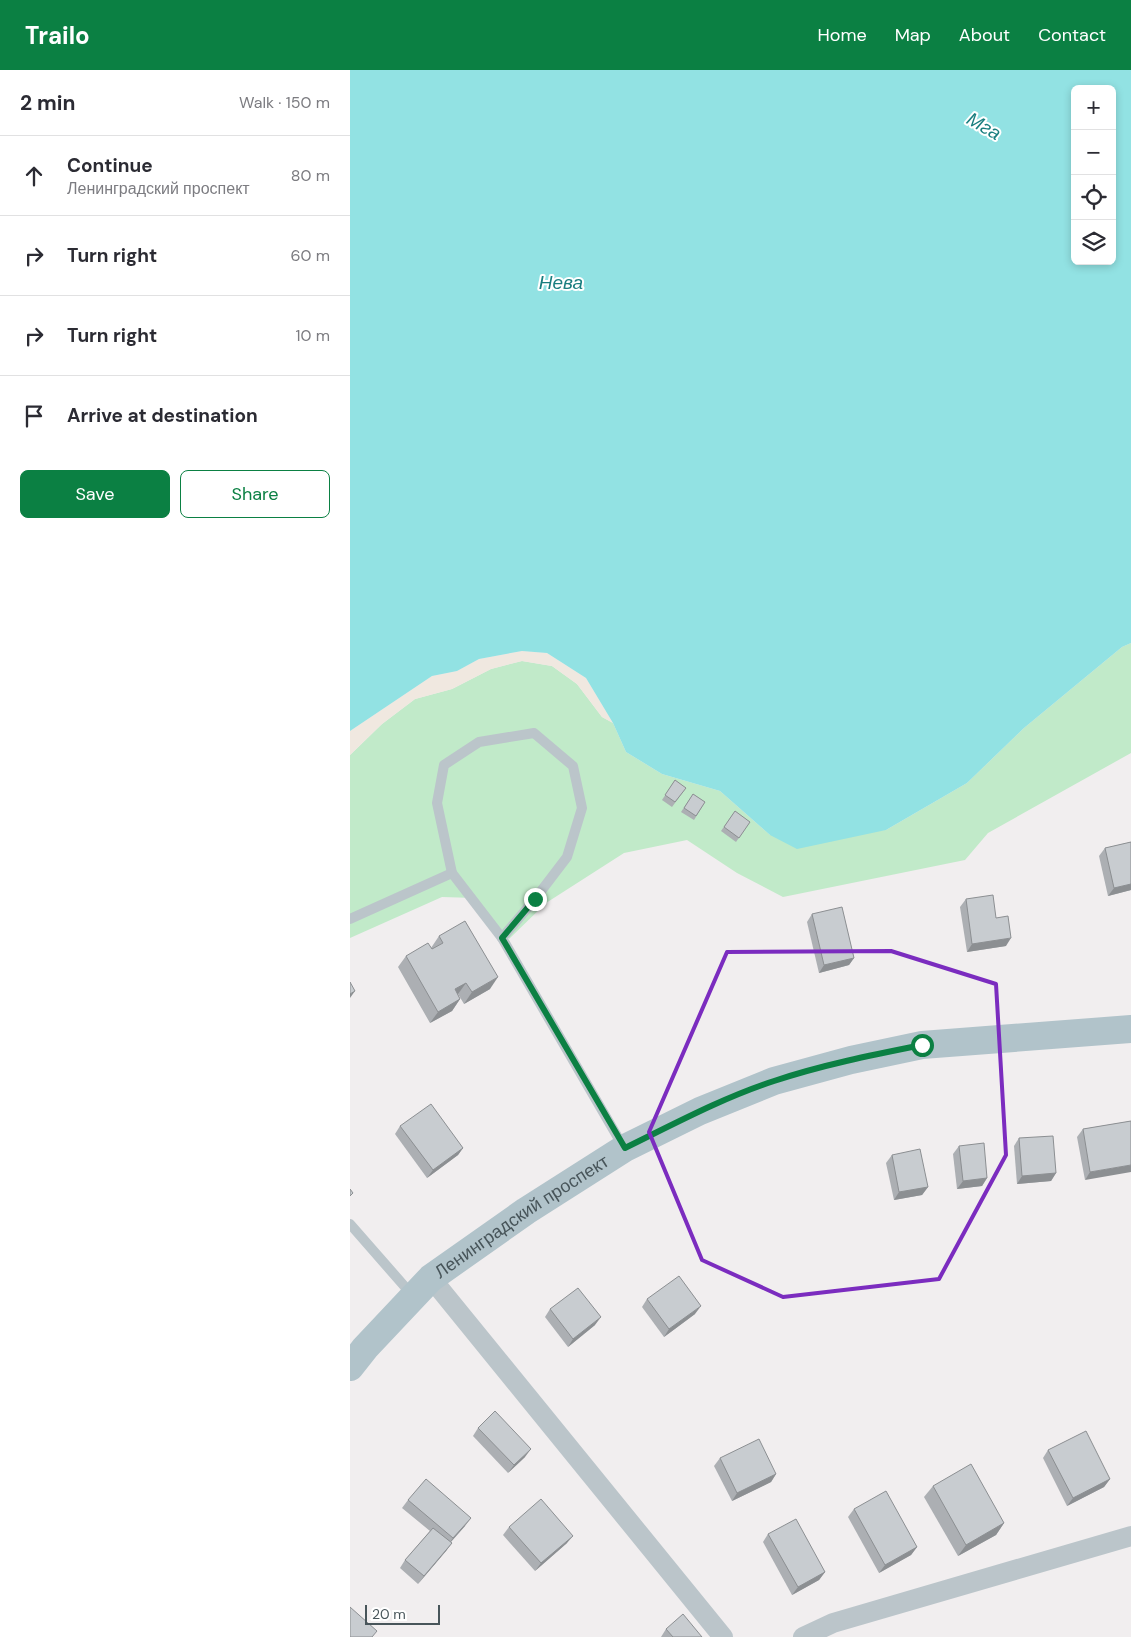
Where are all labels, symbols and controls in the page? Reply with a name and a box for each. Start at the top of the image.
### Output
text: Trailo [25,20,90,51]
text: Home [817,23,867,47]
text: Map [895,23,931,47]
text: About [959,23,1010,47]
text: Contact [1038,23,1106,47]
map controls [1071,85,1116,265]
button: + [1071,85,1116,130]
text: 2 min [20,89,76,117]
text: Walk · 150 m [239,92,330,113]
water label: Мга [962,106,1006,146]
button: − [1071,130,1116,175]
text: Continue [67,153,153,178]
icon: ahead [20,162,48,190]
text: 80 m [291,165,330,186]
button: locate [1071,175,1116,220]
text: Ленинградский проспект [67,178,250,199]
button: layers [1071,220,1116,265]
icon: right [20,242,48,270]
text: Turn right [67,243,157,268]
text: 60 m [290,245,330,266]
water label: Нева [539,270,583,295]
icon: right [20,322,48,350]
text: Turn right [67,323,157,348]
text: 10 m [296,325,330,346]
icon: arrive [20,402,48,430]
text: Arrive at destination [67,403,258,428]
button: Save [20,470,170,518]
button: Share [180,470,330,518]
route end [524,888,547,911]
route start [911,1034,934,1057]
street label: Ленинградский проспект [430,1149,614,1284]
scale bar [365,1602,440,1625]
text: 20 m [372,1605,406,1623]

